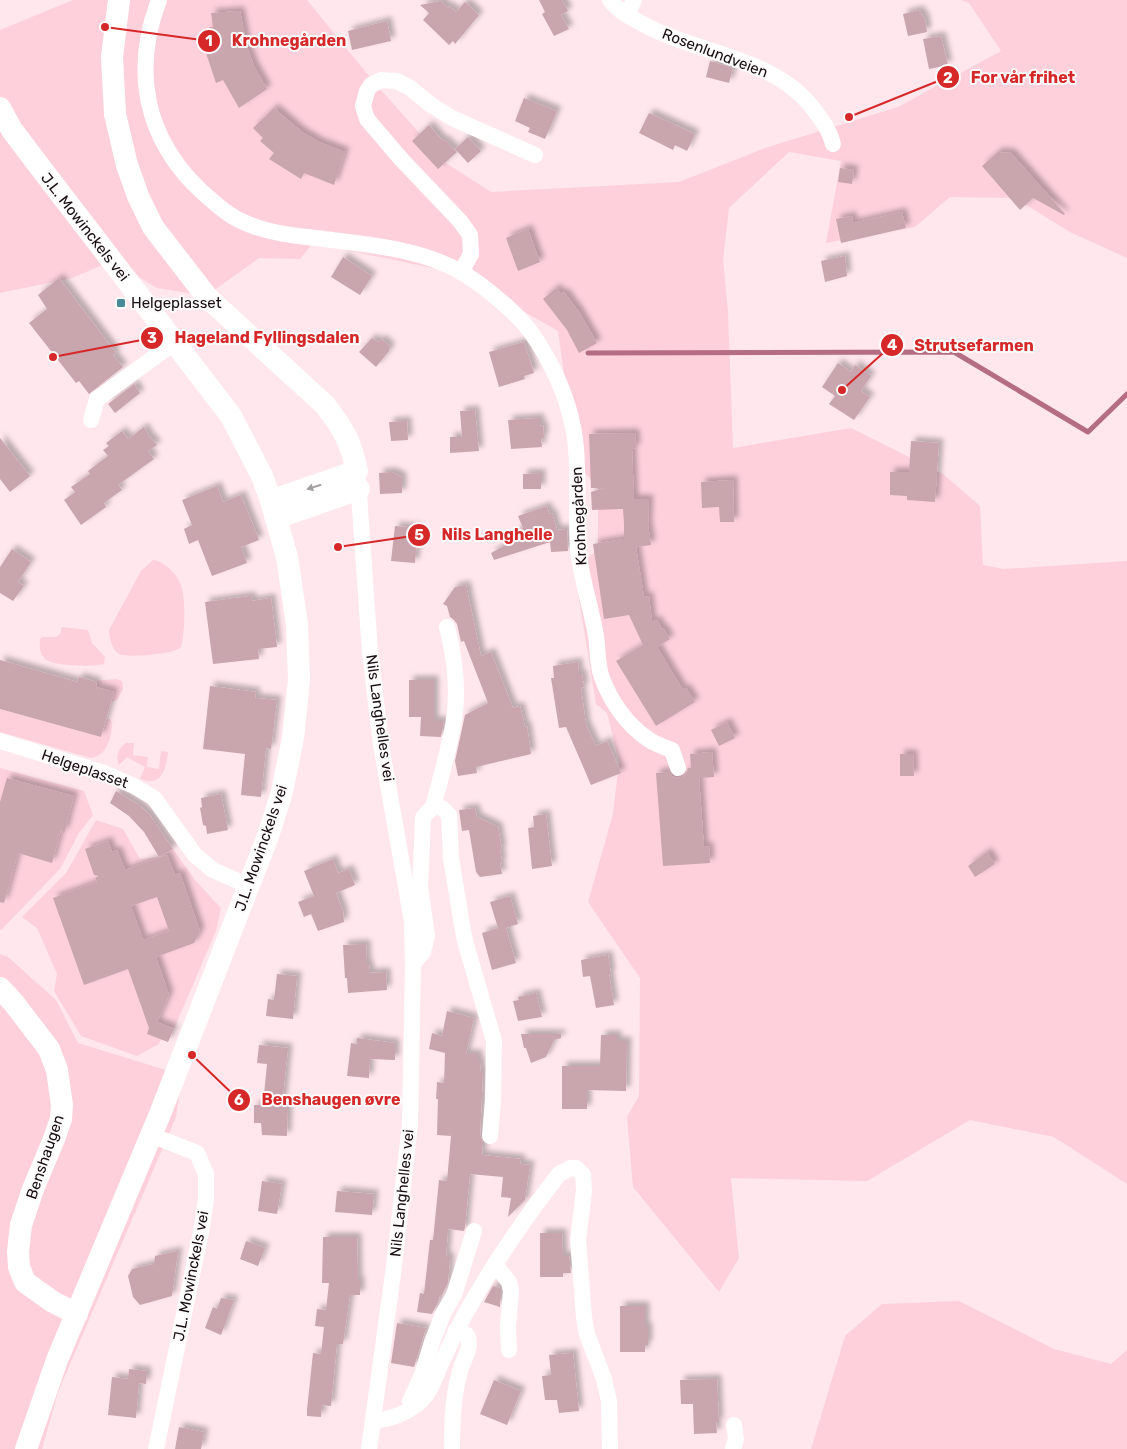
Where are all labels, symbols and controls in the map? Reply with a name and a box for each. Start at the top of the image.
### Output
callout: Krohnegården [196,25,356,56]
street label: Rosenlundveien [660,25,770,81]
text: Krohnegården [232,31,346,50]
text: 1 [205,32,213,50]
callout: For vår frihet [935,62,1086,93]
text: For vår frihet [971,68,1076,87]
text: 2 [943,69,953,87]
street label: J.L. Mowinckels vei [37,169,133,285]
place label: Helgeplasset [131,294,222,312]
marker: Helgeplasset [115,297,127,309]
callout: Hageland Fyllingsdalen [140,322,370,353]
text: Hageland Fyllingsdalen [174,328,360,347]
text: 3 [147,329,157,347]
callout: Strutsefarmen [880,329,1044,360]
text: 4 [887,336,897,354]
text: Strutsefarmen [914,336,1034,355]
street label: Krohnegården [567,466,591,566]
one-way arrow [307,484,322,491]
callout: Nils Langhelle [407,519,563,550]
text: Nils Langhelle [442,525,552,544]
text: 5 [414,526,424,544]
street label: Nils Langhelles vei [362,653,398,783]
street label: Helgeplasset [39,746,131,792]
street label: J.L. Mowinckels vei [231,782,291,914]
callout: Benshaugen øvre [227,1084,411,1115]
text: Benshaugen øvre [261,1090,401,1109]
text: 6 [234,1091,244,1109]
street label: Benshaugen [22,1112,68,1202]
street label: Nils Langhelles vei [386,1128,418,1258]
street label: J.L. Mowinckels vei [170,1209,212,1343]

